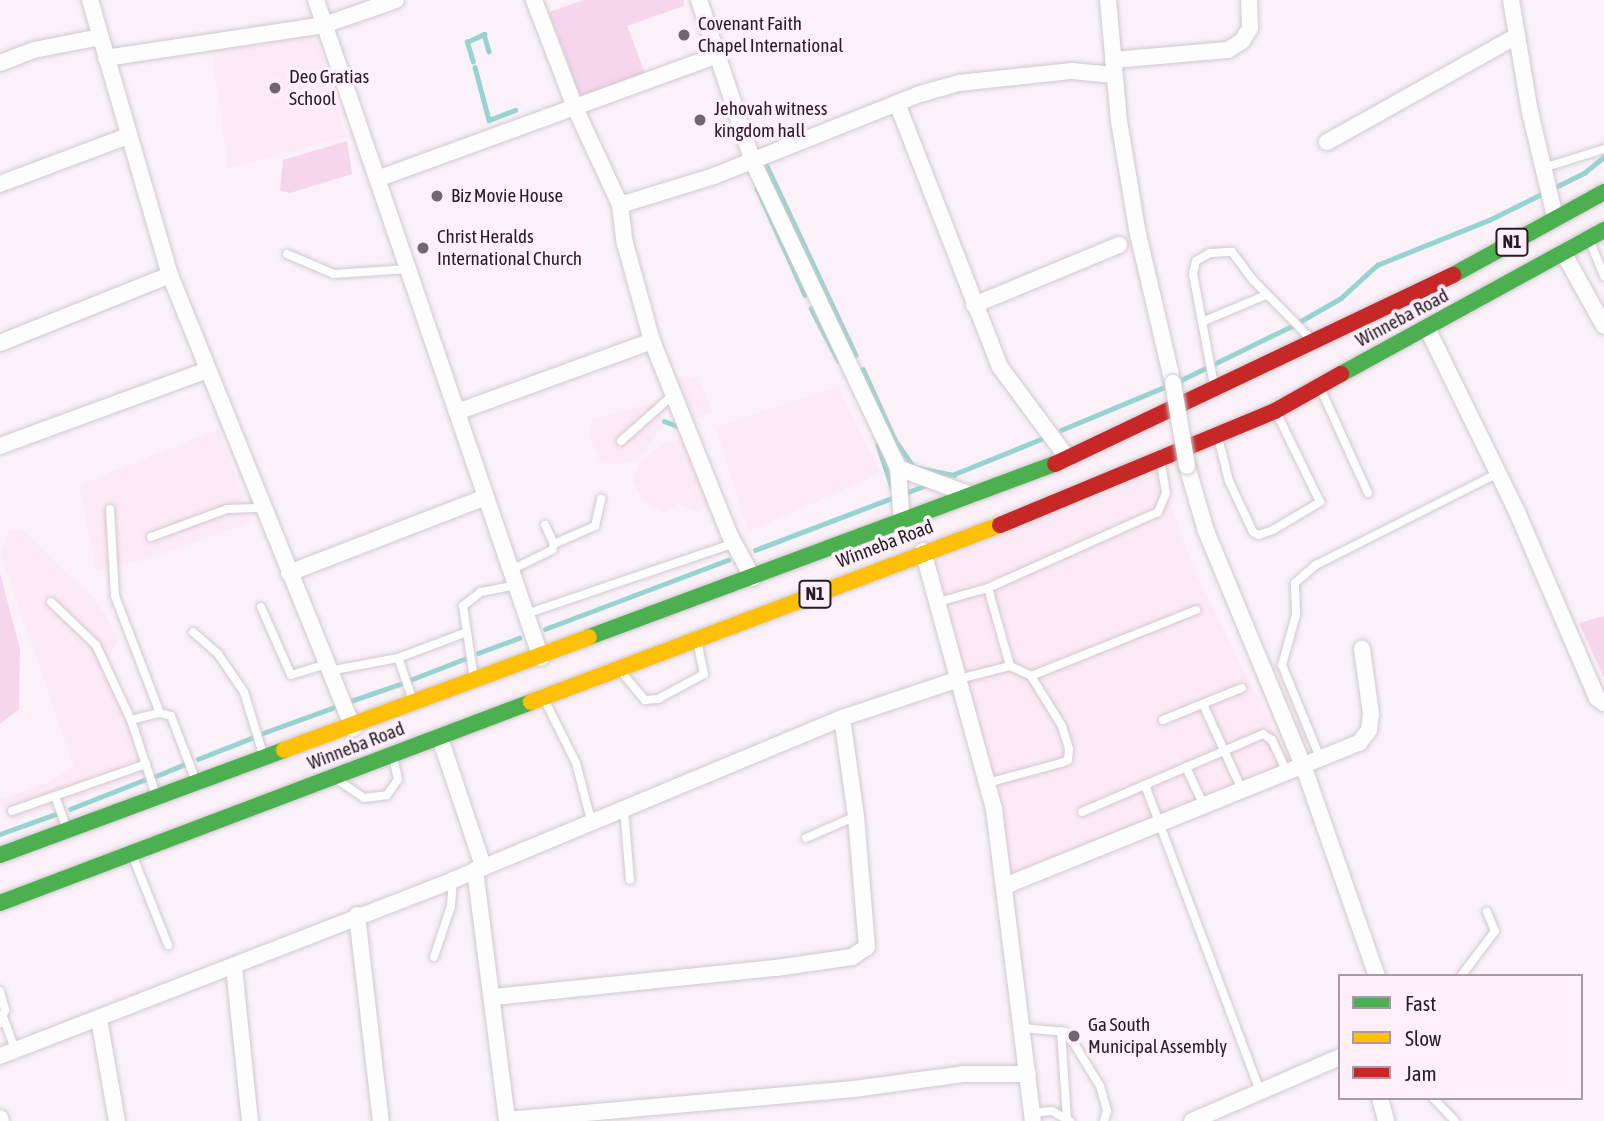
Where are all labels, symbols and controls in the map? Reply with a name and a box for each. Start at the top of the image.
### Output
place label: Covenant Faith Chapel International [698,13,843,57]
marker: Covenant Faith Chapel International [676,27,692,43]
place label: Deo Gratias School [289,66,369,110]
marker: Deo Gratias School [267,80,283,96]
place label: Jehovah witness kingdom hall [714,98,827,142]
marker: Jehovah witness kingdom hall [692,112,708,128]
place label: Biz Movie House [451,185,563,207]
marker: Biz Movie House [429,188,445,204]
place label: Christ Heralds International Church [437,226,582,270]
road number: N1 [1494,228,1530,256]
marker: Christ Heralds International Church [415,240,431,256]
street label: Winneba Road [1352,284,1452,352]
street label: Winneba Road [833,515,937,573]
road number: N1 [798,580,832,608]
street label: Winneba Road [304,717,408,775]
legend [1338,974,1583,1100]
text: Fast [1405,991,1436,1015]
place label: Ga South Municipal Assembly [1088,1014,1227,1058]
text: Slow [1405,1026,1441,1050]
marker: Ga South Municipal Assembly [1066,1028,1082,1044]
text: Jam [1405,1061,1437,1085]

